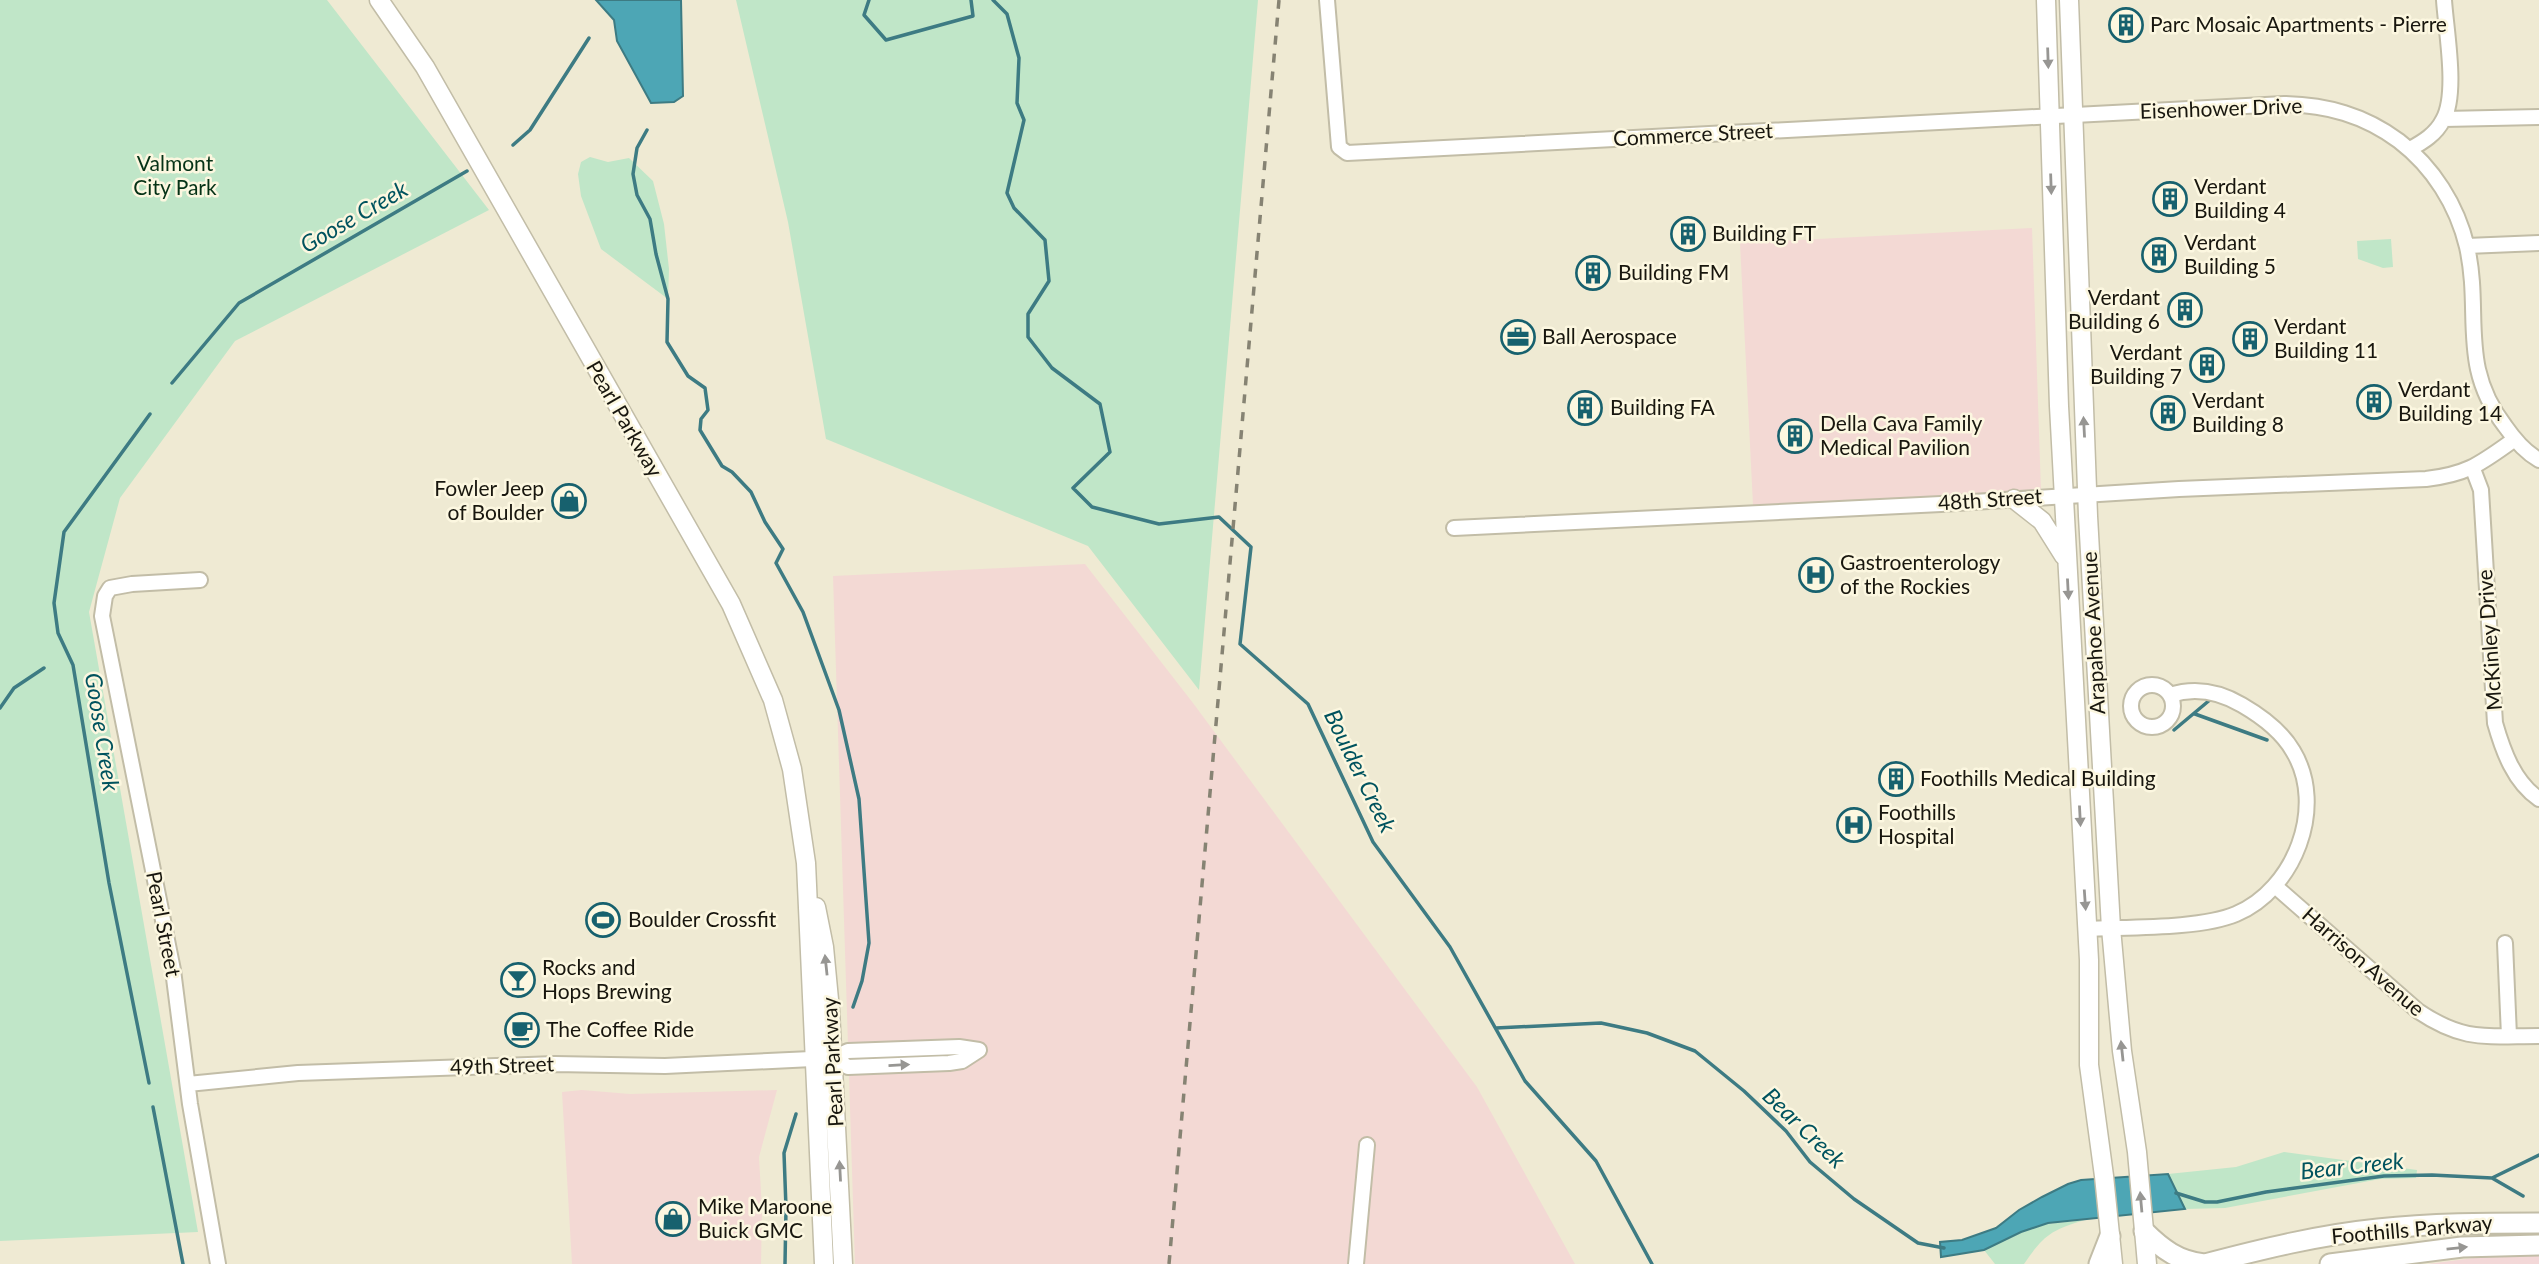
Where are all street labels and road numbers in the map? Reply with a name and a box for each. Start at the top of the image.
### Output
street label: Eisenhower Drive [2139,92,2303,123]
street label: Commerce Street [1612,117,1774,150]
street label: Pearl Parkway [582,356,669,481]
street label: 48th Street [1937,482,2043,515]
street label: Arapahoe Avenue [2076,551,2109,715]
street label: McKinley Drive [2471,569,2506,711]
street label: Pearl Street [142,869,187,979]
street label: Harrison Avenue [2298,901,2430,1021]
street label: Pearl Parkway [816,996,847,1128]
street label: 49th Street [449,1050,555,1079]
street label: Foothills Parkway [2330,1209,2494,1248]

